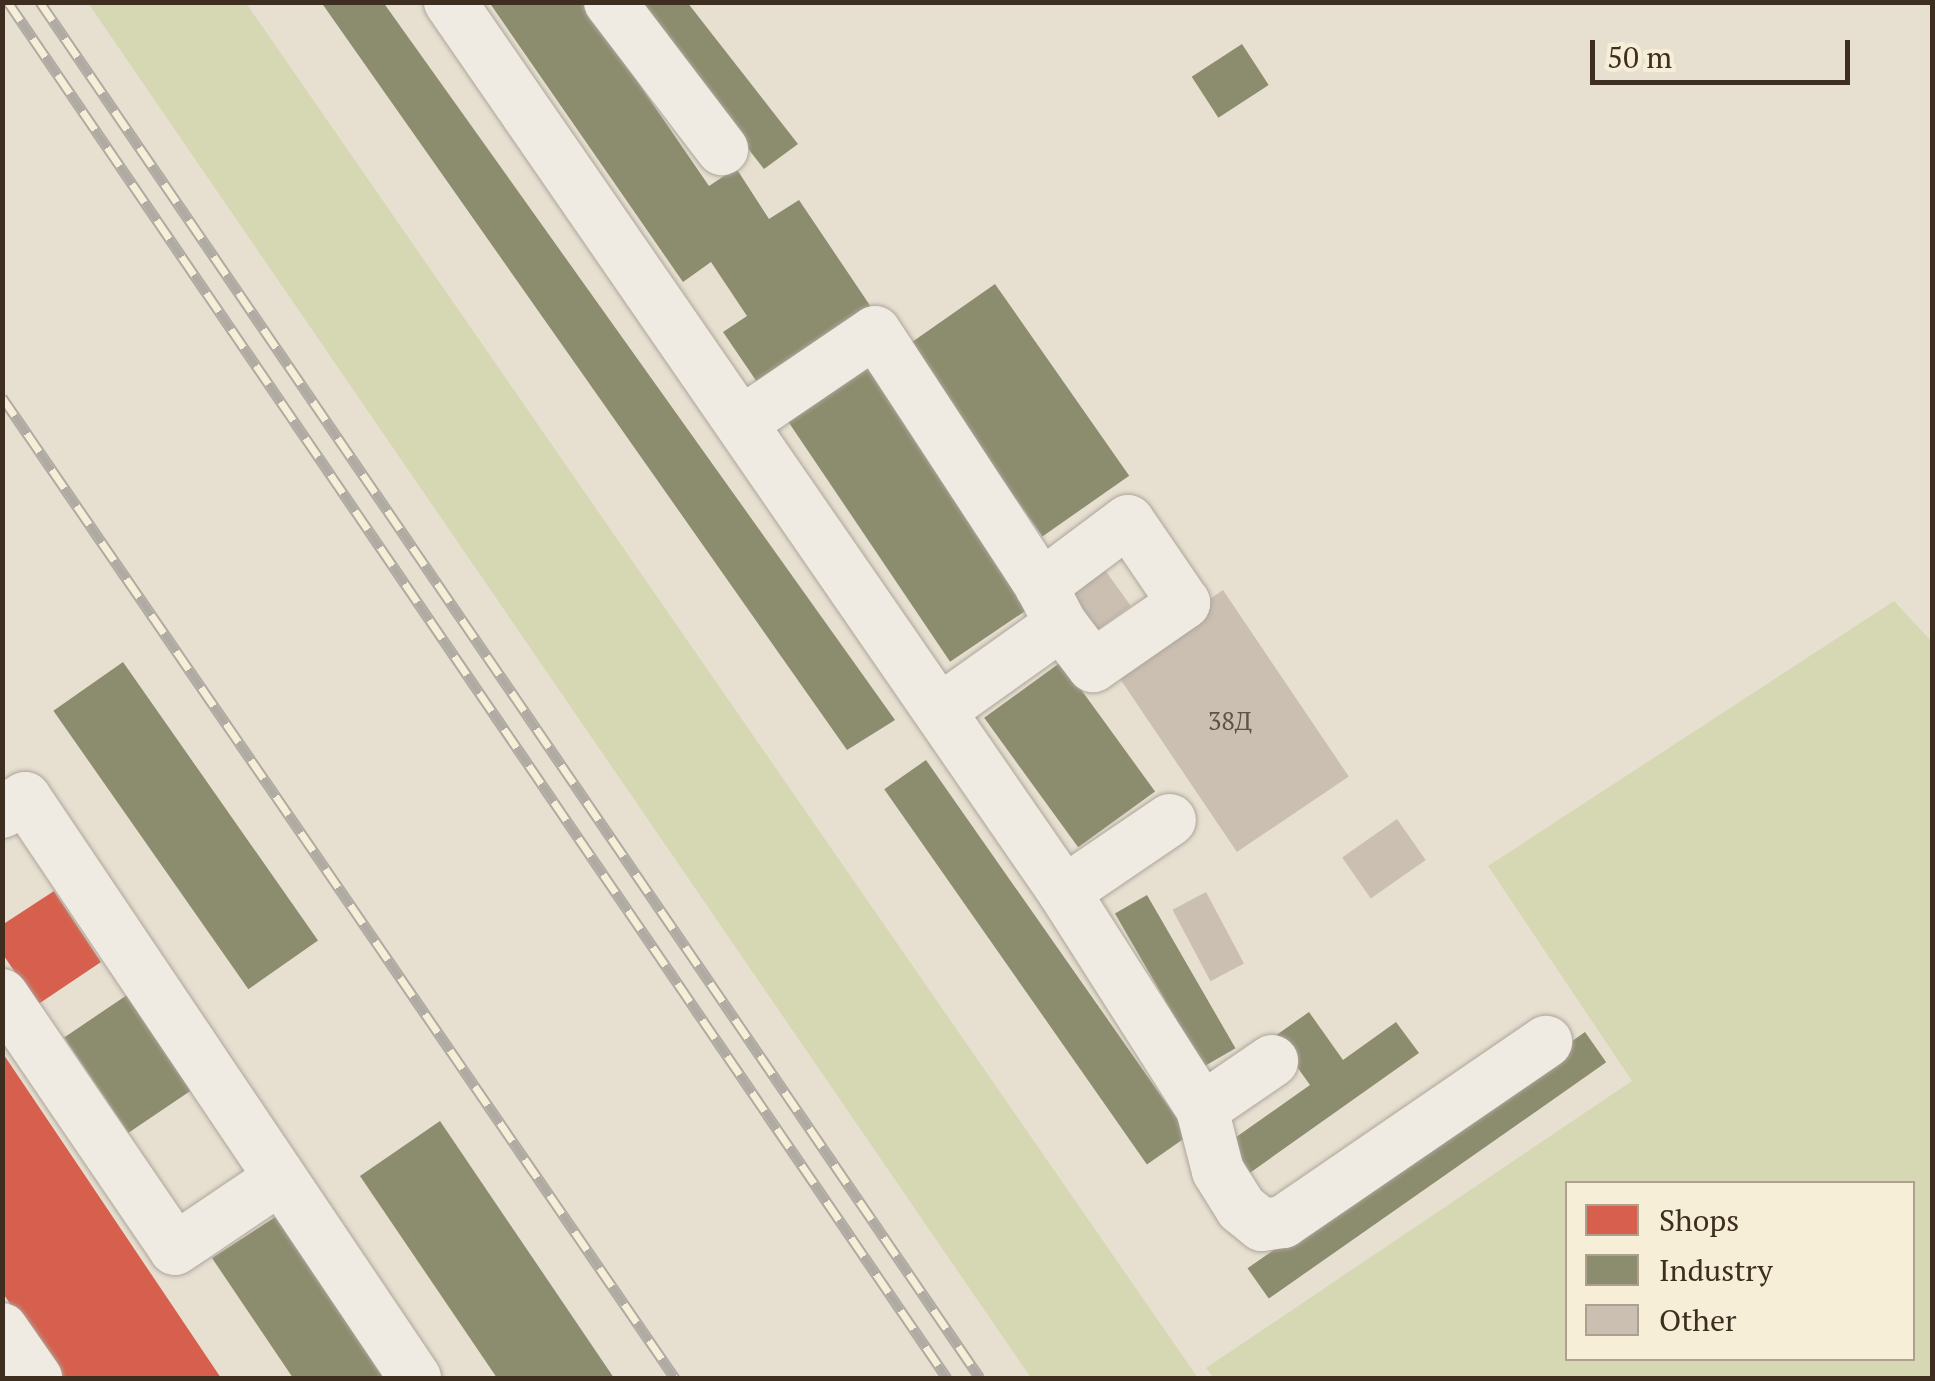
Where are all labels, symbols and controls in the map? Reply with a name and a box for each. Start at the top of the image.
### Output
scale bar [1595,20,1855,82]
text: 50 m [1607,37,1672,77]
house number: 38Д [1208,706,1252,736]
legend [1565,1181,1915,1361]
text: Shops [1659,1200,1739,1240]
text: Industry [1659,1250,1773,1290]
text: Other [1659,1300,1737,1340]

